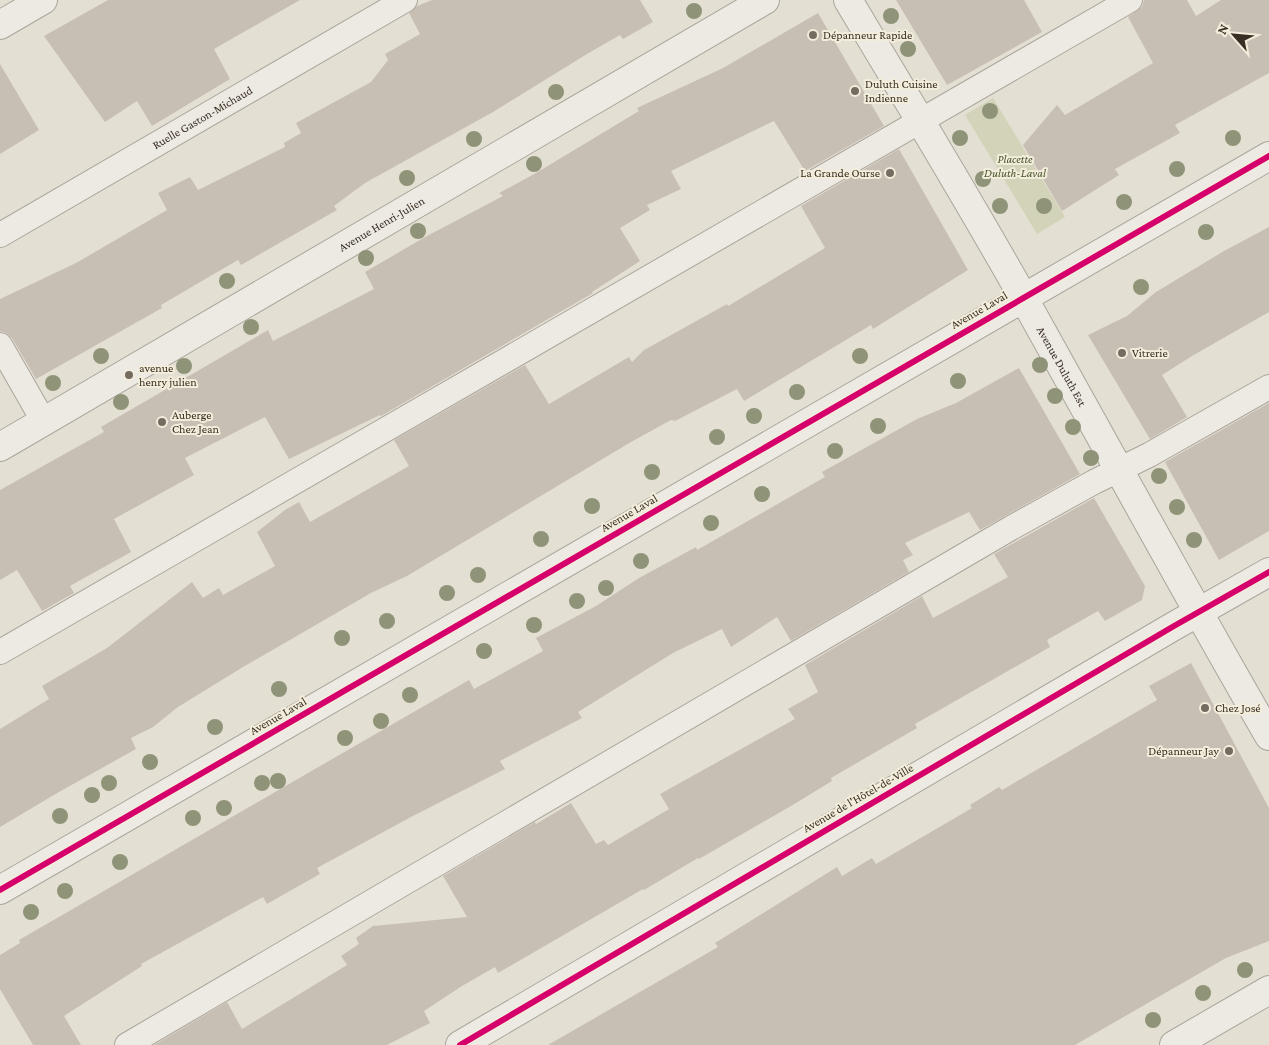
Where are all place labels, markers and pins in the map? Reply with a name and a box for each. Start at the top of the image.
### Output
place label: Dépanneur Rapide [823,28,912,42]
marker: Dépanneur Rapide [807,29,819,41]
place label: Duluth Cuisine Indienne [865,77,938,105]
marker: Duluth Cuisine Indienne [849,85,861,97]
place label: La Grande Ourse [800,166,880,180]
marker: La Grande Ourse [884,167,896,179]
place label: Vitrerie [1132,346,1168,360]
marker: Vitrerie [1116,347,1128,359]
place label: avenue henry julien [139,361,197,389]
marker: avenue henry julien [123,369,135,381]
place label: Auberge Chez Jean [172,408,220,436]
marker: Auberge Chez Jean [156,416,168,428]
place label: Chez José [1215,701,1261,715]
marker: Chez José [1199,702,1211,714]
place label: Dépanneur Jay [1148,744,1219,758]
marker: Dépanneur Jay [1223,745,1235,757]

